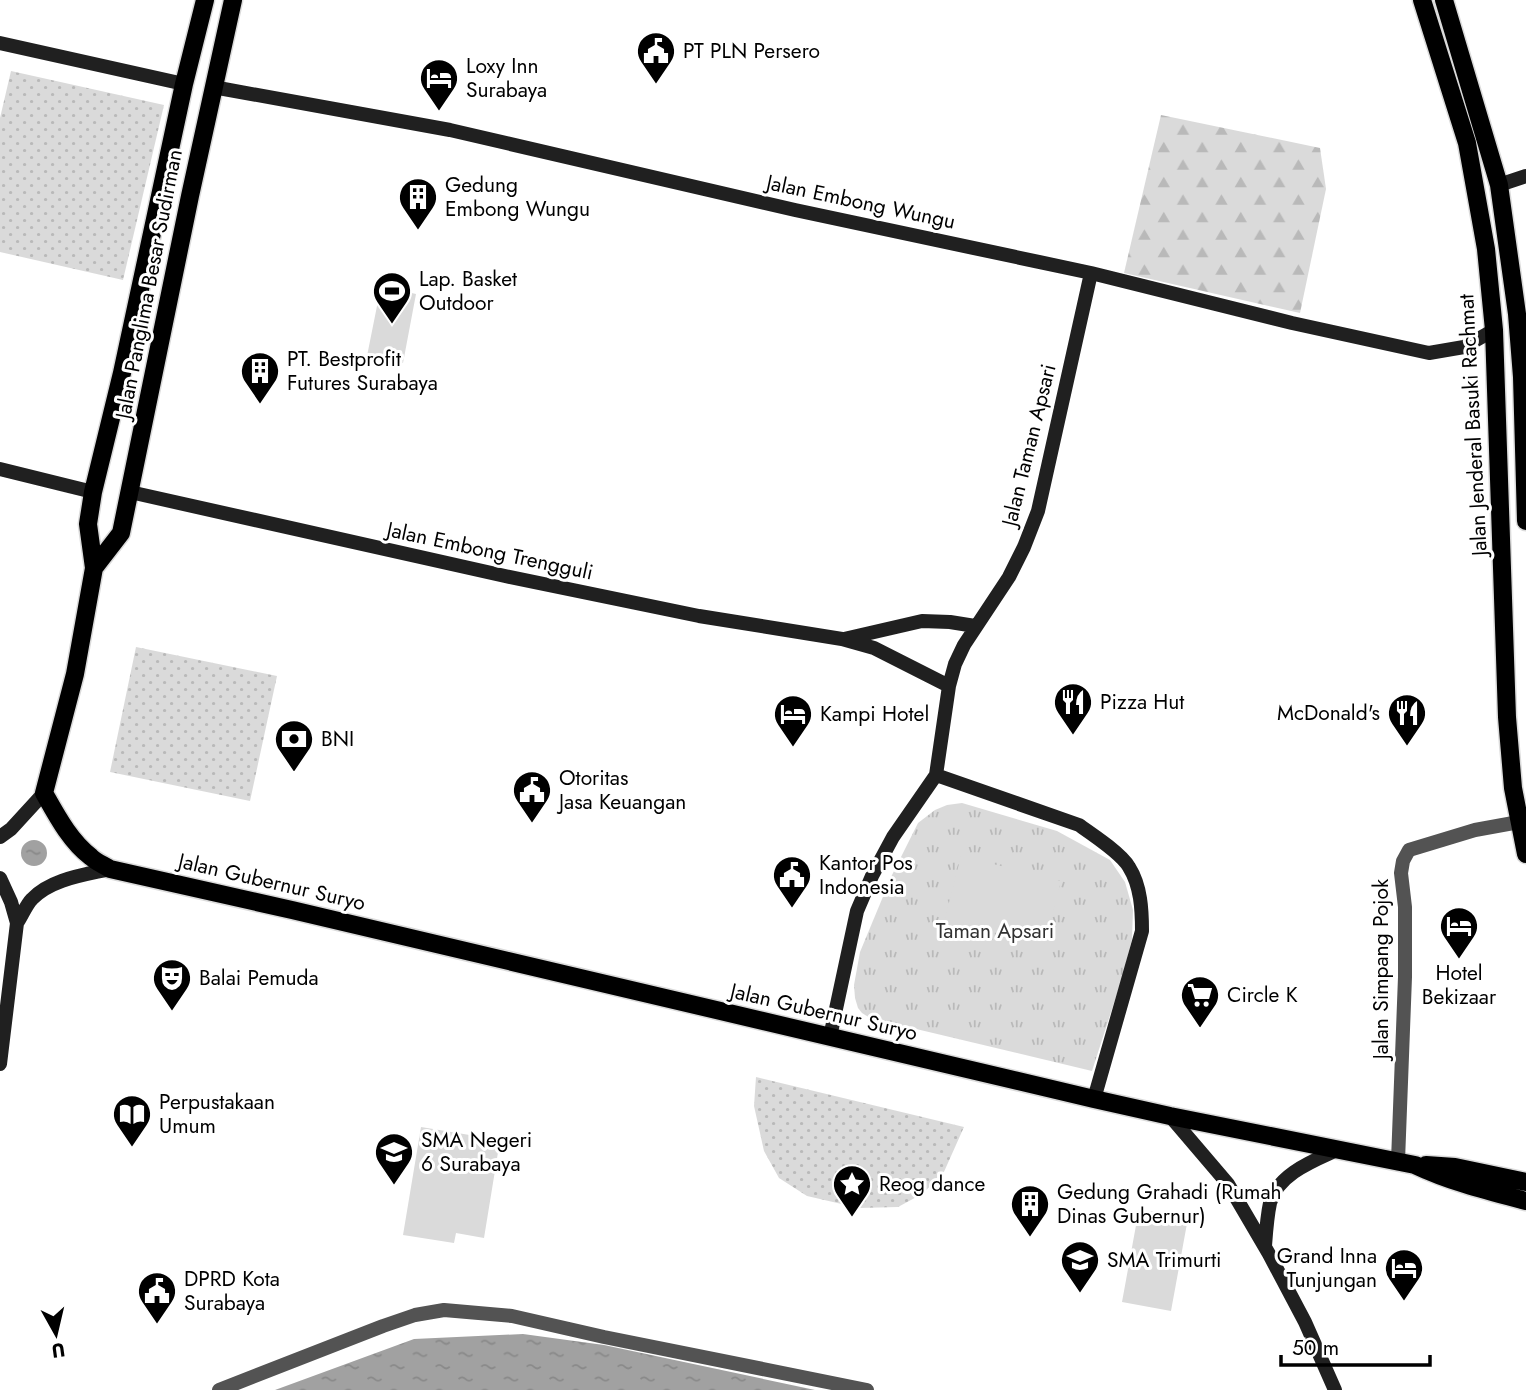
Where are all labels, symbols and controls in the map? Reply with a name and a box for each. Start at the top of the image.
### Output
public building icon: PT PLN Persero [635,30,677,85]
place label: PT PLN Persero [683,36,820,66]
place label: Loxy Inn Surabaya [466,51,547,105]
hotel icon: Loxy Inn Surabaya [418,57,460,112]
street label: Jalan Panglima Besar Sudirman [108,147,190,424]
street label: Jalan Embong Wungu [761,167,958,237]
place label: Gedung Embong Wungu [445,170,590,224]
building icon: Gedung Embong Wungu [397,176,439,231]
place label: Lap. Basket Outdoor [419,264,517,318]
sports icon: Lap. Basket Outdoor [371,270,413,325]
street label: Jalan Jenderal Basuki Rachmat [1451,293,1495,560]
place label: PT. Bestprofit Futures Surabaya [287,344,438,398]
building icon: PT. Bestprofit Futures Surabaya [239,350,281,405]
street label: Jalan Taman Apsari [994,361,1064,532]
street label: Jalan Embong Trengguli [381,514,596,588]
restaurant icon: Pizza Hut [1052,681,1094,736]
place label: Pizza Hut [1100,687,1184,717]
restaurant icon: McDonald's [1386,692,1428,747]
hotel icon: Kampi Hotel [772,693,814,748]
place label: McDonald's [1277,698,1380,728]
place label: Kampi Hotel [820,699,929,729]
bank icon: BNI [273,718,315,773]
place label: BNI [321,724,354,754]
place label: Otoritas Jasa Keuangan [556,763,686,817]
public building icon: Otoritas Jasa Keuangan [511,769,553,824]
street label: Jalan Gubernur Suryo [173,845,368,918]
place label: Kantor Pos Indonesia [819,848,913,902]
public building icon: Kantor Pos Indonesia [771,854,813,909]
street label: Jalan Simpang Pojok [1366,878,1396,1062]
hotel icon: Hotel Bekizaar [1438,905,1480,960]
park label: Taman Apsari [936,916,1054,946]
theatre icon: Balai Pemuda [151,957,193,1012]
place label: Hotel Bekizaar [1422,958,1497,1012]
place label: Balai Pemuda [199,963,319,993]
supermarket icon: Circle K [1179,974,1221,1029]
street label: Jalan Gubernur Suryo [725,975,920,1048]
place label: Circle K [1227,980,1298,1010]
place label: Perpustakaan Umum [159,1087,275,1141]
library icon: Perpustakaan Umum [111,1093,153,1148]
place label: SMA Negeri 6 Surabaya [421,1125,532,1179]
school or university icon: SMA Negeri 6 Surabaya [373,1131,415,1186]
place icon: Reog dance [831,1163,873,1218]
place label: Reog dance [879,1169,985,1199]
place label: Gedung Grahadi (Rumah Dinas Gubernur) [1057,1177,1282,1231]
building icon: Gedung Grahadi (Rumah Dinas Gubernur) [1009,1183,1051,1238]
school or university icon: SMA Trimurti [1059,1239,1101,1294]
place label: Grand Inna Tunjungan [1277,1241,1377,1295]
place label: SMA Trimurti [1107,1245,1222,1275]
hotel icon: Grand Inna Tunjungan [1383,1247,1425,1302]
place label: DPRD Kota Surabaya [184,1264,280,1318]
public building icon: DPRD Kota Surabaya [136,1270,178,1325]
north arrow [21,1299,91,1369]
scale bar [1281,1324,1430,1368]
text: 50 m [1292,1333,1339,1363]
text: U [50,1336,67,1365]

